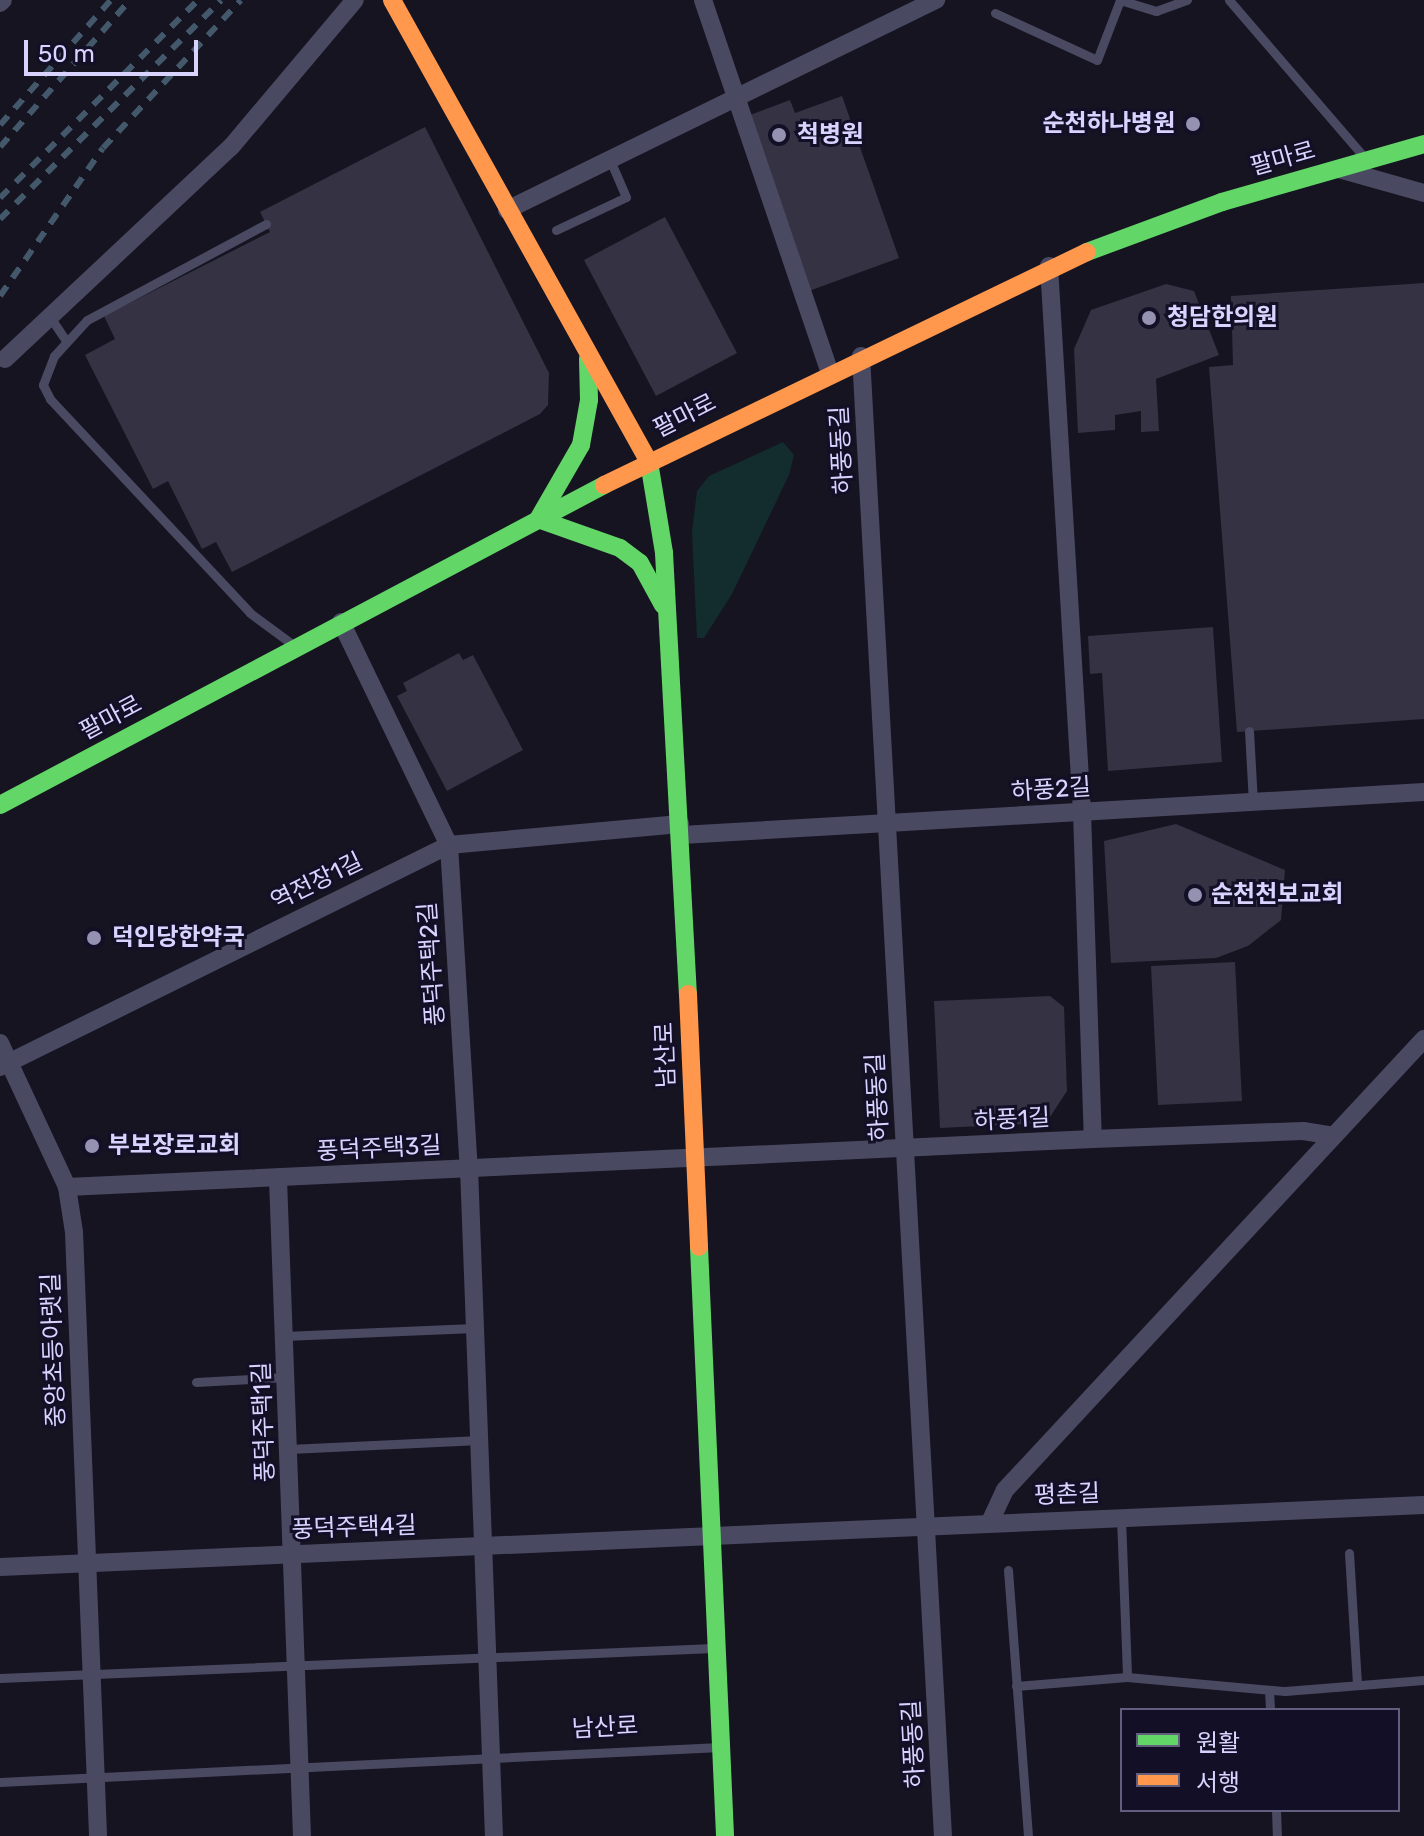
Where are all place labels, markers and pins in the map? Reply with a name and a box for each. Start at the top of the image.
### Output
place label: 순천하나병원 [1043,110,1175,138]
marker: 순천하나병원 [1182,113,1204,135]
place label: 척병원 [797,121,863,149]
marker: 척병원 [768,124,790,146]
place label: 청담한의원 [1167,304,1277,332]
marker: 청담한의원 [1138,307,1160,329]
place label: 순천천보교회 [1211,881,1343,909]
marker: 순천천보교회 [1186,886,1204,904]
place label: 덕인당한약국 [112,924,244,952]
marker: 덕인당한약국 [83,927,105,949]
place label: 부보장로교회 [108,1132,240,1160]
marker: 부보장로교회 [83,1137,101,1155]

